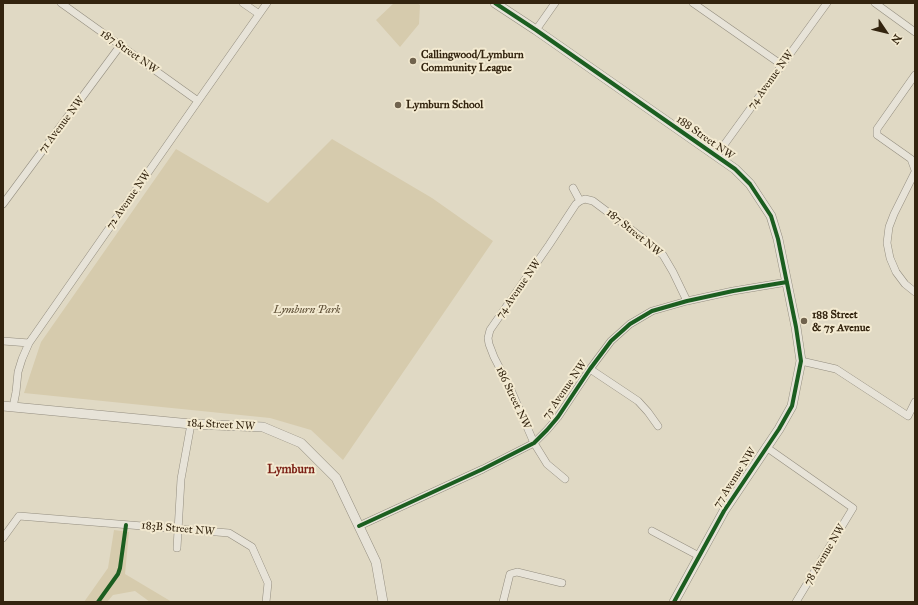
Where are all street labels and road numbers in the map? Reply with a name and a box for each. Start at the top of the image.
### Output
street label: 187 Street NW [97,27,161,77]
street label: 74 Avenue NW [745,48,797,112]
street label: 71 Avenue NW [36,94,88,156]
street label: 188 Street NW [673,113,737,163]
street label: 72 Avenue NW [104,168,154,232]
street label: 187 Street NW [603,207,665,259]
street label: 74 Avenue NW [494,257,544,321]
street label: 75 Avenue NW [540,358,590,422]
street label: 186 Street NW [493,365,533,431]
street label: 184 Street NW [187,417,255,433]
street label: 77 Avenue NW [711,445,759,511]
street label: 183B Street NW [141,519,215,539]
street label: 78 Avenue NW [802,522,848,588]

